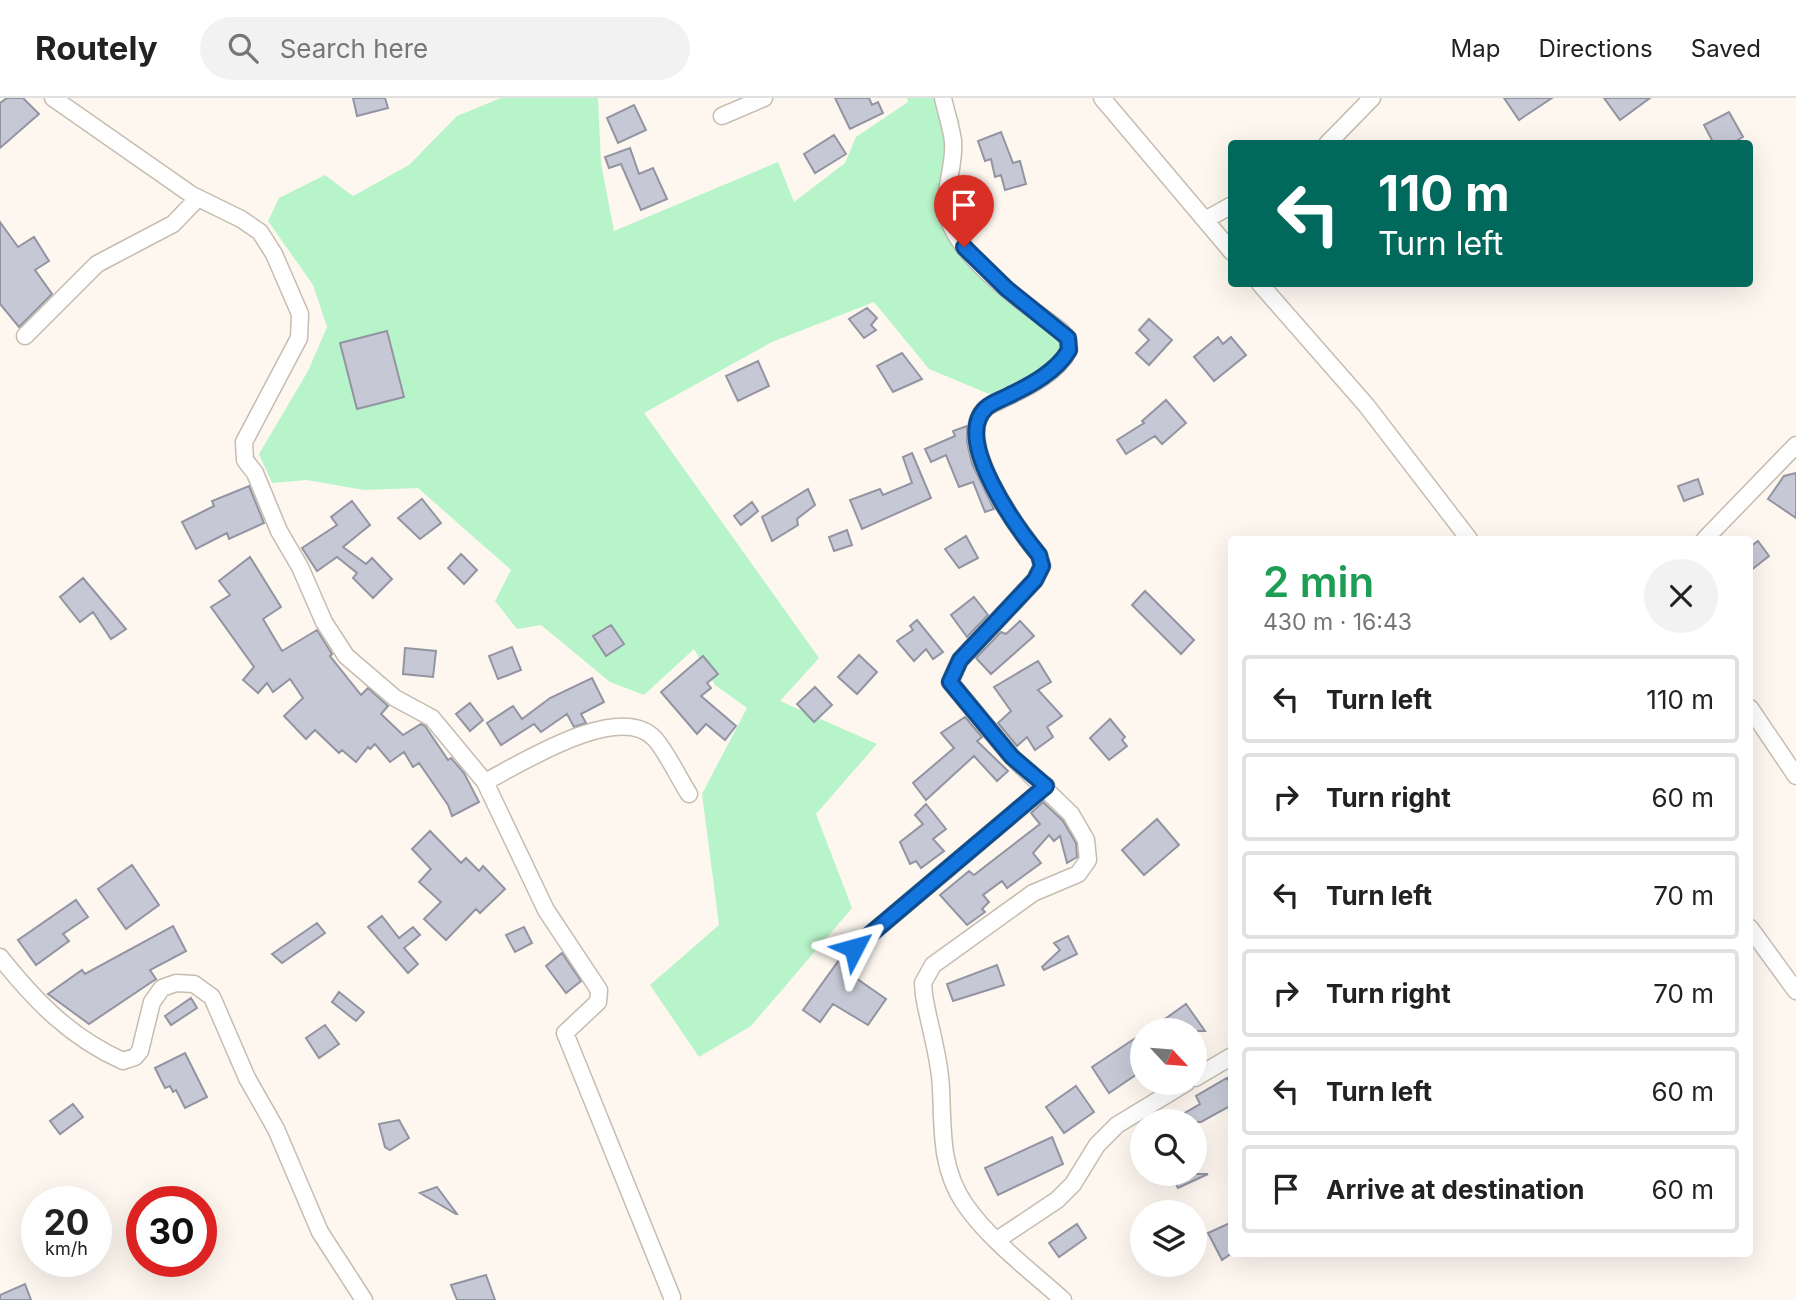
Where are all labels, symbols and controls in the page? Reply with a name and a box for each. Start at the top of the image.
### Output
search box [200,17,690,80]
text: Routely [35,28,158,68]
icon: search [224,29,262,67]
text: Search here [280,33,428,64]
text: Map [1451,34,1500,63]
text: Directions [1538,34,1653,63]
text: Saved [1691,34,1761,63]
text: 110 m [1378,164,1510,223]
icon: left [1263,168,1354,259]
pin [934,175,994,247]
icon: arrive [945,186,983,224]
text: Turn left [1378,224,1503,263]
text: 2 min [1263,556,1374,607]
button: close [1644,559,1718,633]
text: 430 m · 16:43 [1263,608,1412,636]
icon: left [1267,680,1305,718]
text: Turn left [1326,684,1432,715]
text: 110 m [1646,684,1714,715]
icon: right [1267,778,1305,816]
text: Turn right [1326,782,1451,813]
text: 60 m [1651,782,1714,813]
icon: left [1267,876,1305,914]
text: Turn left [1326,880,1432,911]
text: 70 m [1653,880,1714,911]
position arrow [817,911,891,985]
icon: right [1267,974,1305,1012]
text: Turn right [1326,978,1451,1009]
text: 70 m [1653,978,1714,1009]
north arrow [1130,1018,1208,1096]
map controls [1130,1018,1207,1277]
icon: left [1267,1072,1305,1110]
text: Turn left [1326,1076,1432,1107]
text: 60 m [1651,1076,1714,1107]
button: search [1130,1109,1207,1186]
icon: arrive [1267,1170,1305,1208]
text: Arrive at destination [1326,1174,1585,1205]
text: 60 m [1651,1174,1714,1205]
speed limit sign: 30 [126,1186,217,1277]
button: layers [1130,1200,1207,1277]
text: 20 [44,1201,89,1243]
text: km/h [45,1238,88,1259]

